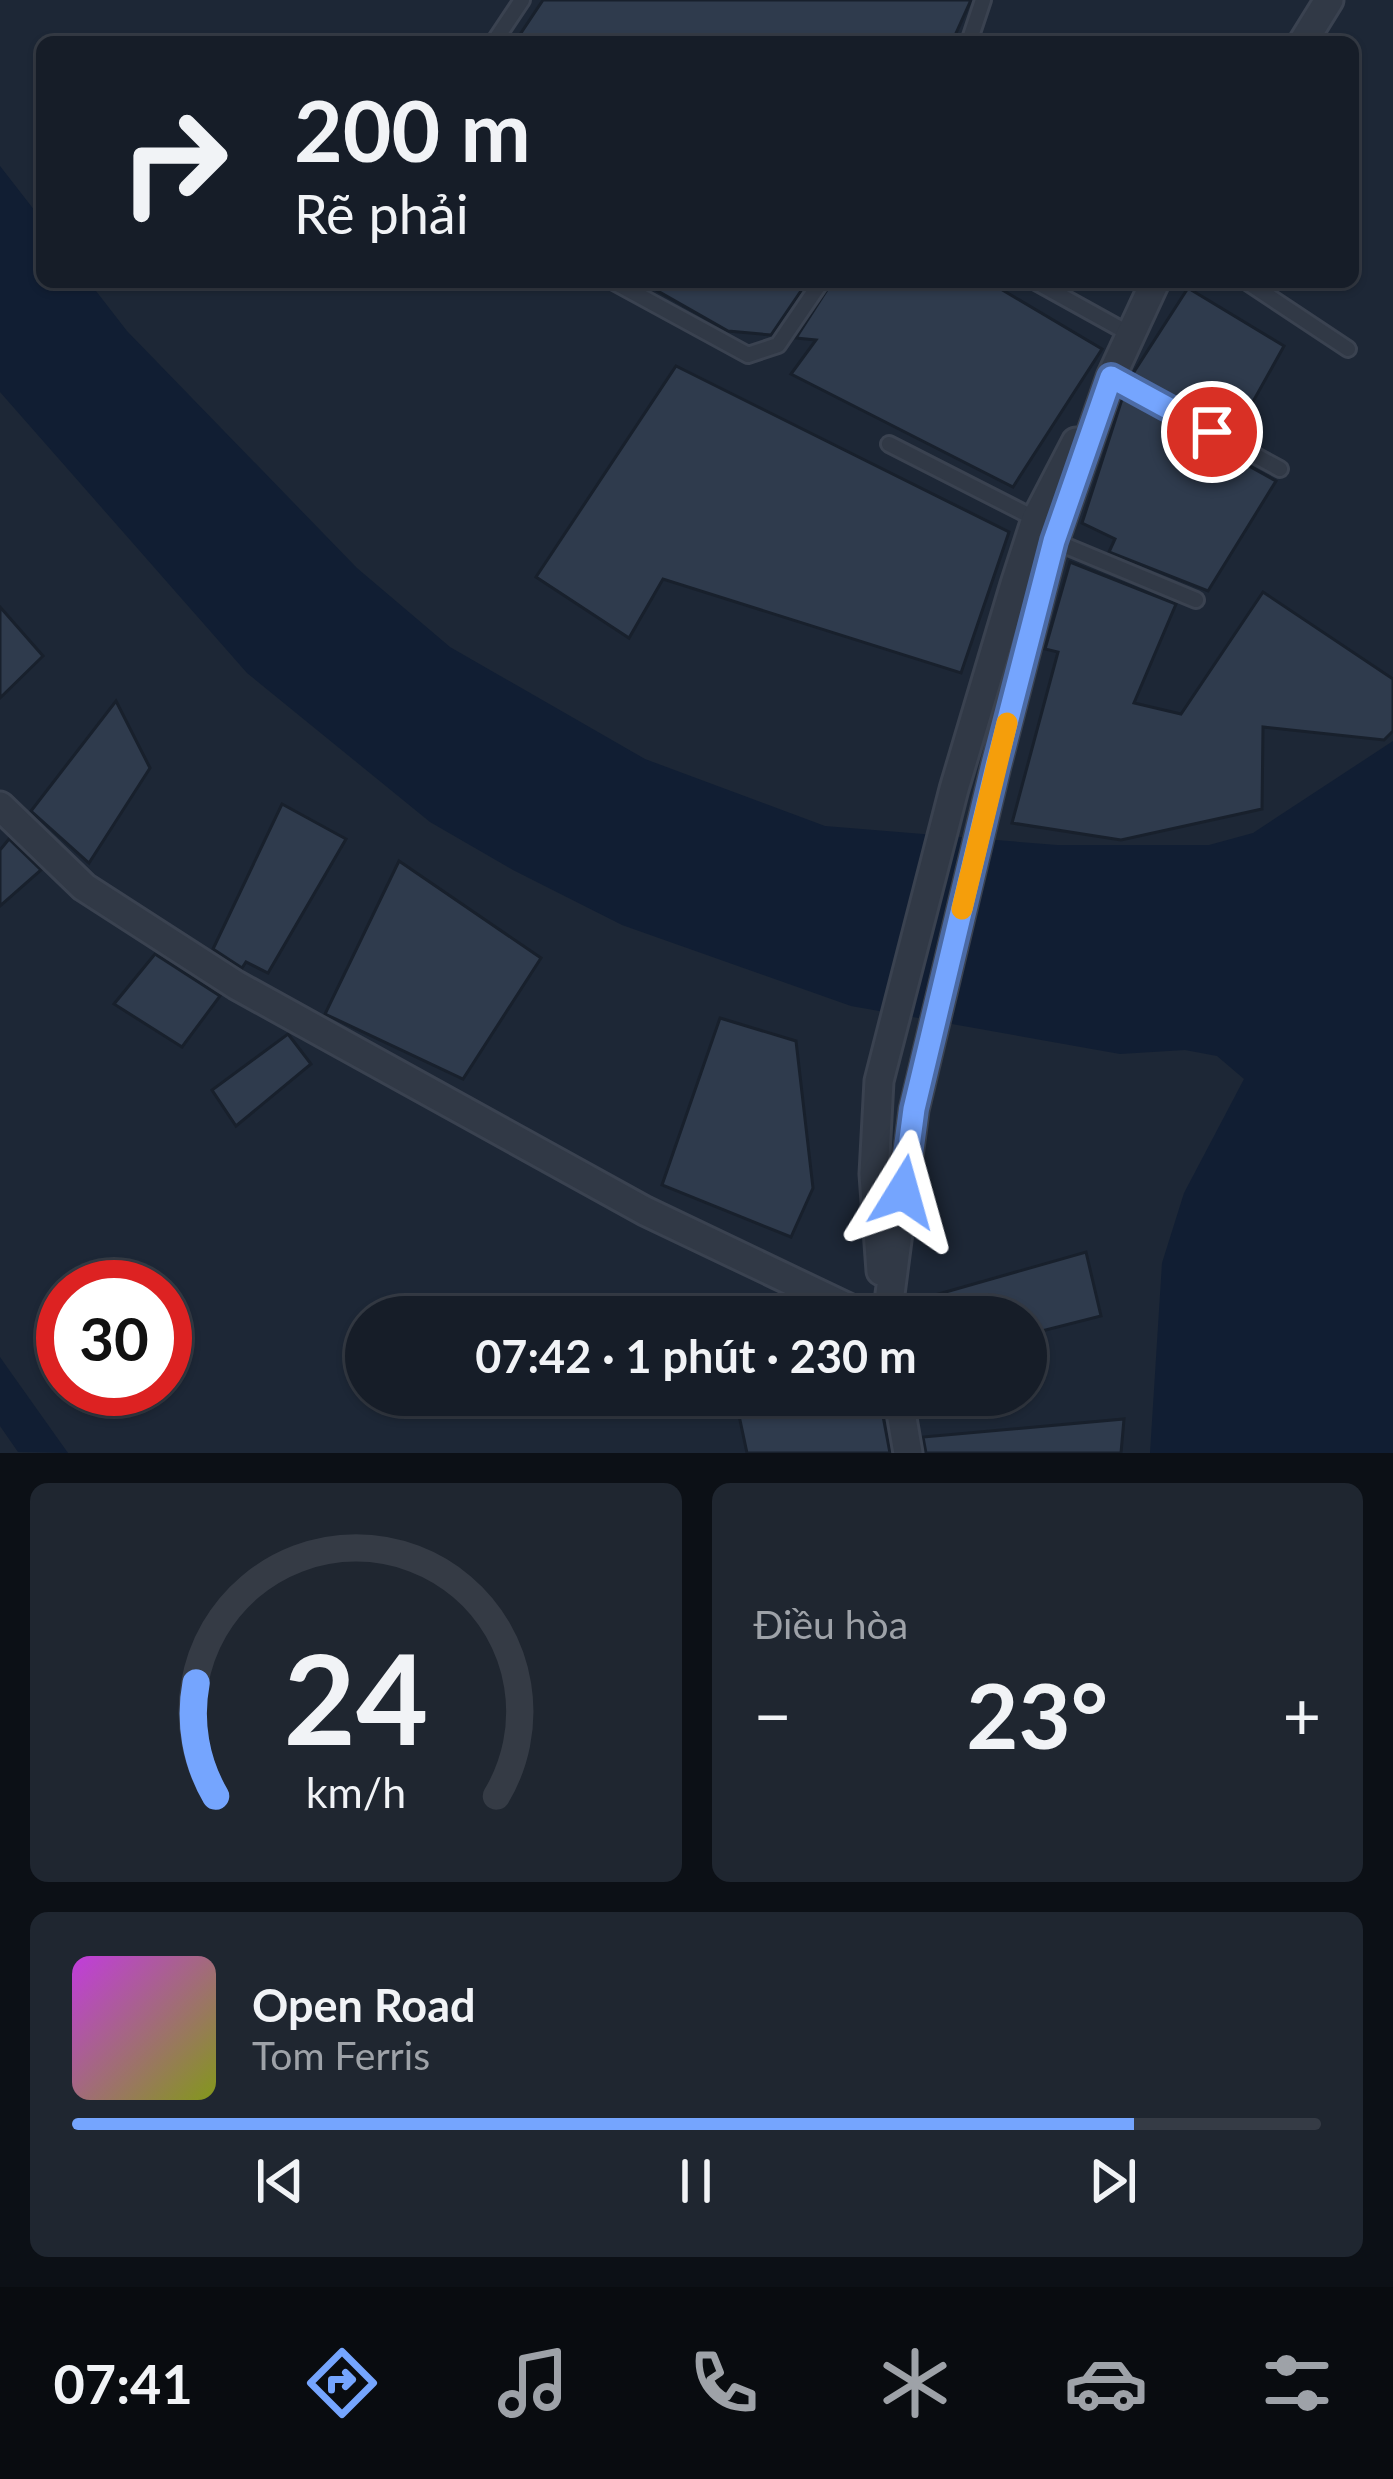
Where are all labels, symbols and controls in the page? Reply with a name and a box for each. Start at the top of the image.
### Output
text: 200 m [294,79,531,180]
icon: right [96,84,252,240]
text: Rẽ phải [294,181,469,246]
pin [1161,381,1263,483]
icon: arrive [1179,399,1245,465]
position arrow [840,1129,966,1255]
speed limit sign: 30 [36,1260,192,1416]
text: 07:42 · 1 phút · 230 m [475,1329,917,1383]
text: Điều hòa [754,1601,908,1647]
text: 24 [283,1622,428,1772]
text: 23° [966,1660,1108,1768]
text: − [754,1675,792,1754]
text: + [1283,1675,1321,1754]
text: km/h [306,1765,406,1816]
text: Open Road [252,1978,476,2032]
text: Tom Ferris [252,2032,430,2078]
icon: previous [247,2148,313,2214]
icon: pause [663,2148,729,2214]
icon: next [1080,2148,1146,2214]
icon: directions [300,2341,384,2425]
icon: music [491,2341,575,2425]
icon: phone [682,2341,766,2425]
icon: climate [873,2341,957,2425]
icon: car [1064,2341,1148,2425]
icon: filters [1255,2341,1339,2425]
text: 07:41 [54,2351,193,2416]

